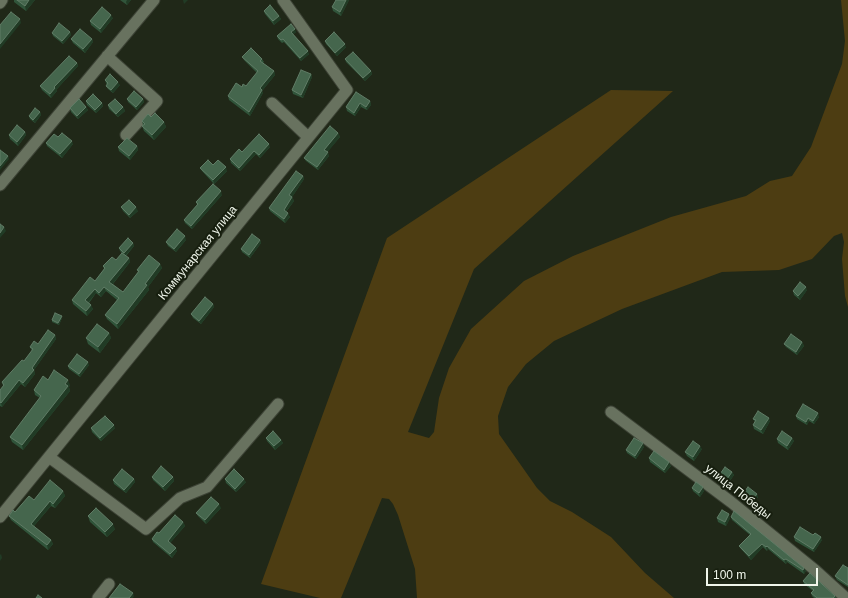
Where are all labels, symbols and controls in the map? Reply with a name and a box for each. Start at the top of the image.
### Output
street label: Коммунарская улица [156,203,240,303]
street label: улица Победы [702,462,774,522]
scale bar [708,560,820,586]
text: 100 m [713,568,746,582]

